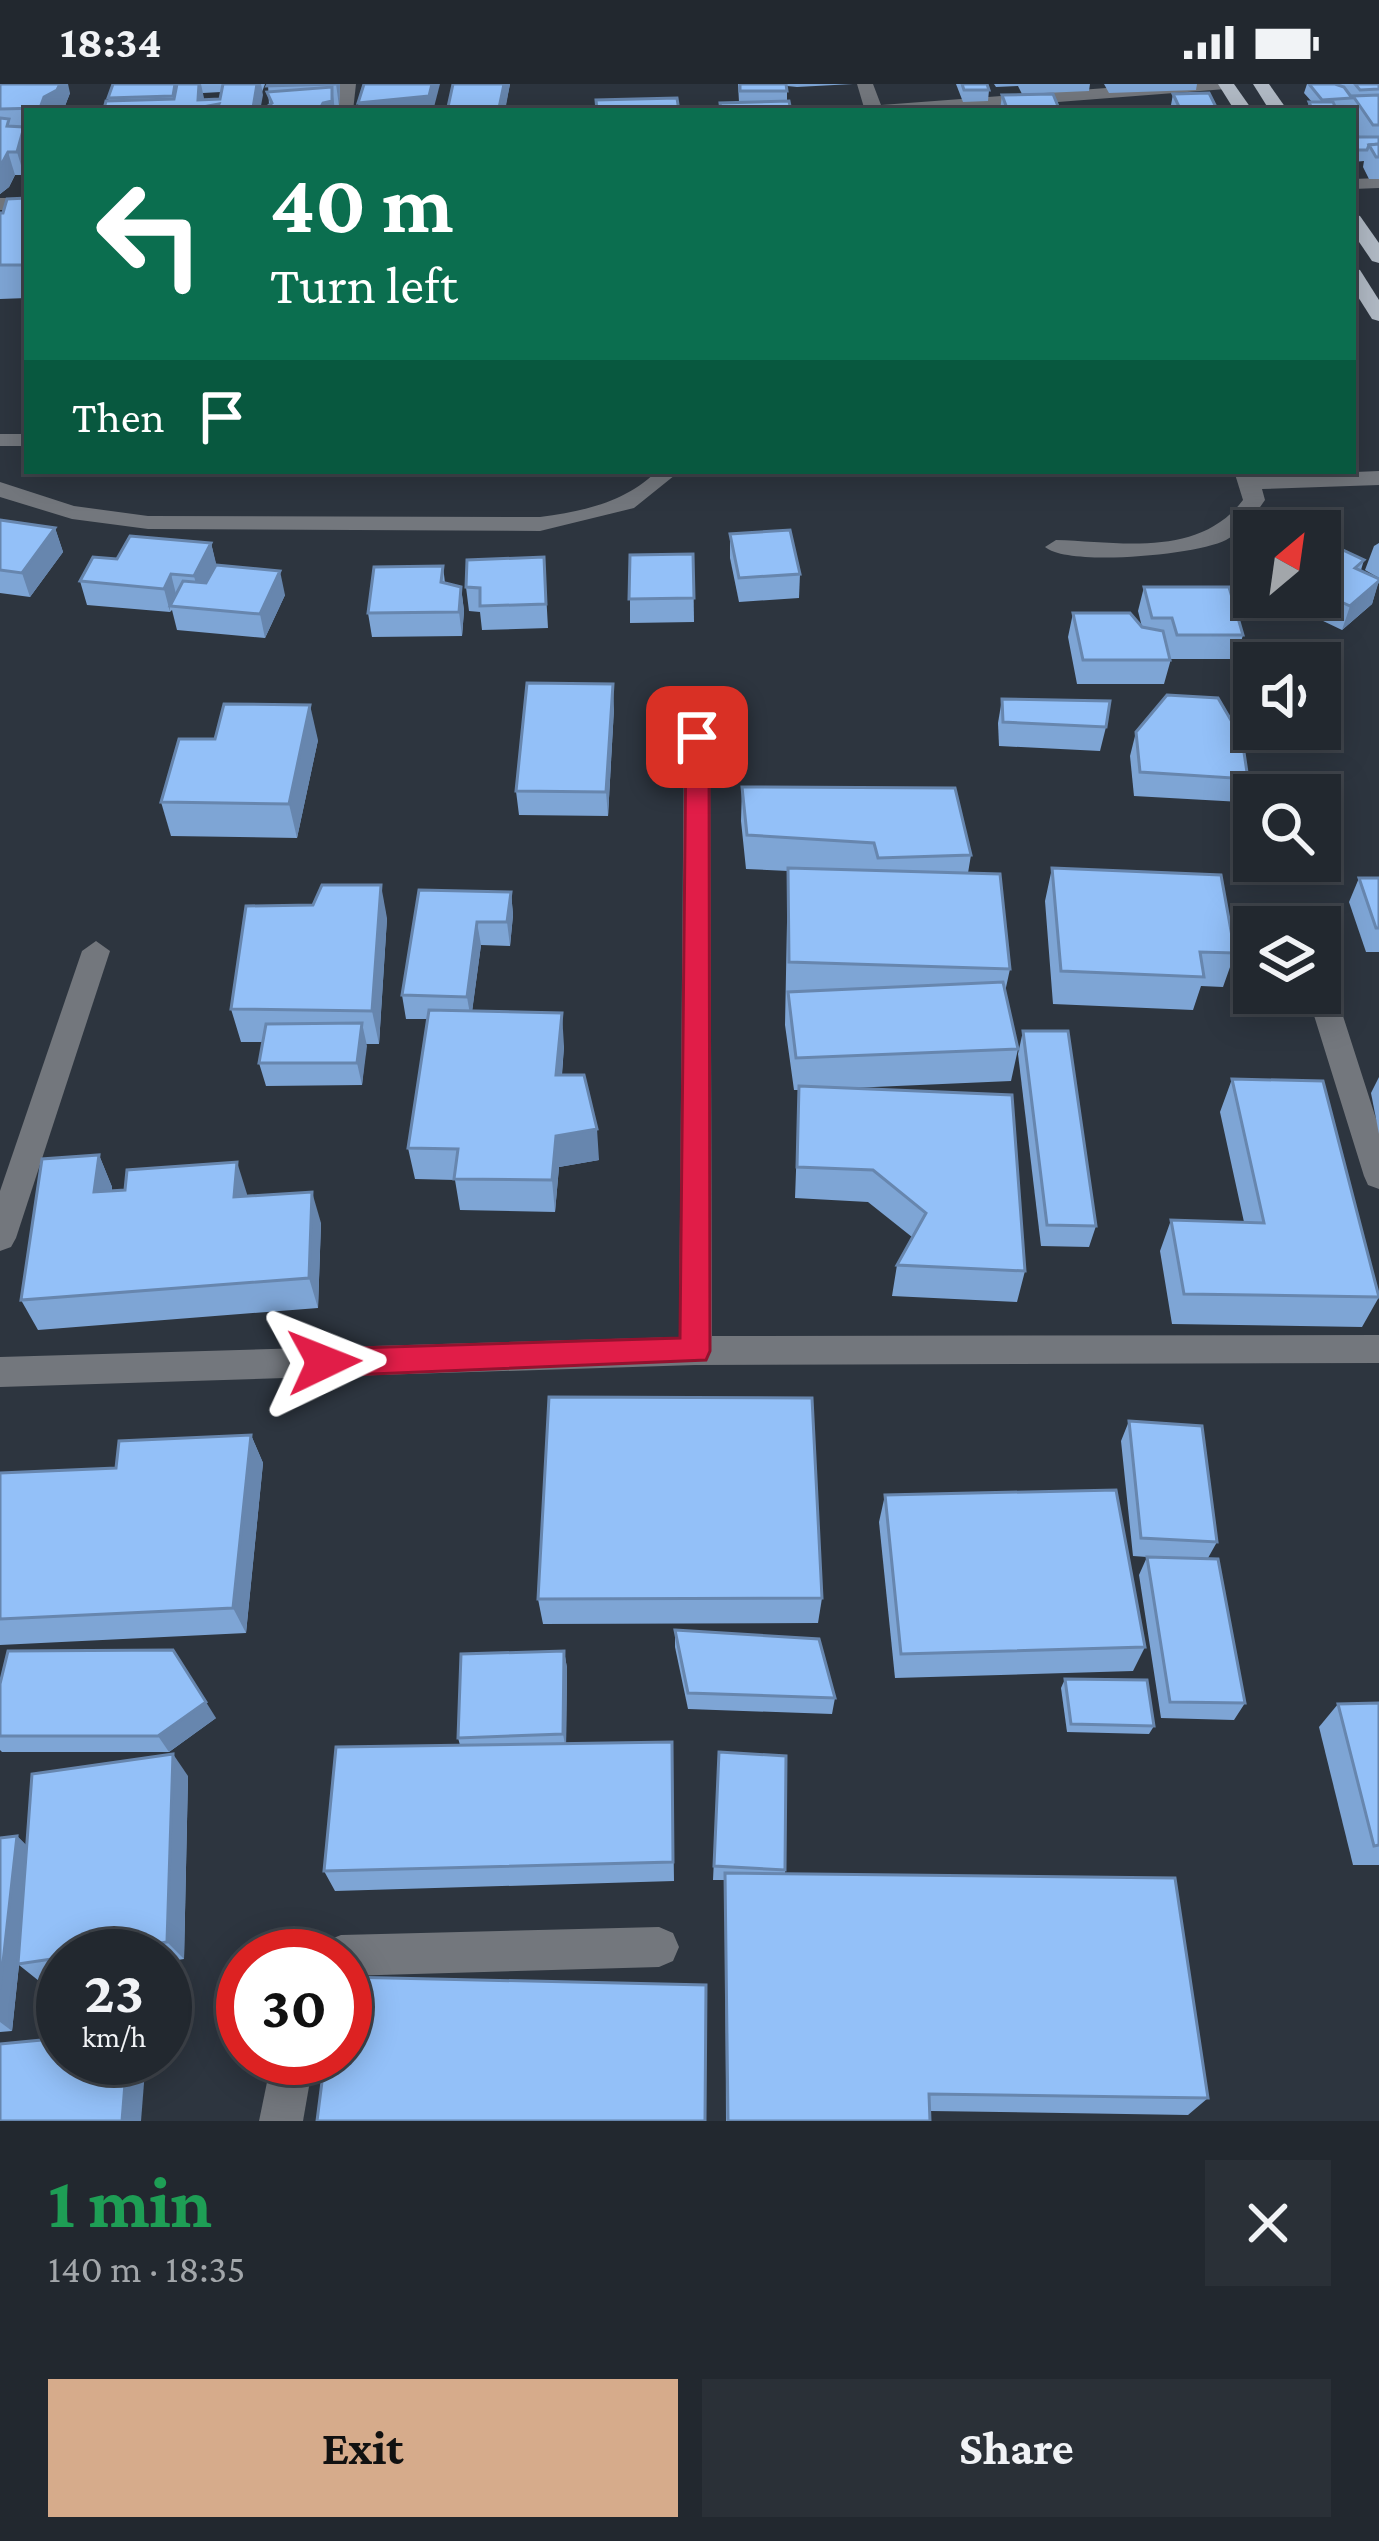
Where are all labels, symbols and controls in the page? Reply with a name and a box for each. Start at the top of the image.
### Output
text: 18:34 [60,17,162,67]
icon: left [72,156,228,312]
text: 40 m [270,157,454,250]
text: Turn left [270,255,458,315]
icon: arrive [189,384,255,450]
text: Then [72,392,165,442]
north arrow [1233,510,1341,618]
map controls [1233,510,1341,1014]
button: sound [1233,642,1341,750]
pin [646,686,748,788]
icon: arrive [664,704,730,770]
button: search [1233,774,1341,882]
button: layers [1233,906,1341,1014]
position arrow [261,1299,387,1425]
speed limit sign: 30 [216,1929,372,2085]
text: 23 [84,1958,144,2025]
text: km/h [82,2020,146,2053]
button: close [1205,2160,1331,2286]
text: 1 min [48,2162,212,2242]
text: 140 m · 18:35 [48,2247,245,2290]
button: Exit [48,2379,678,2517]
button: Share [702,2379,1331,2517]

